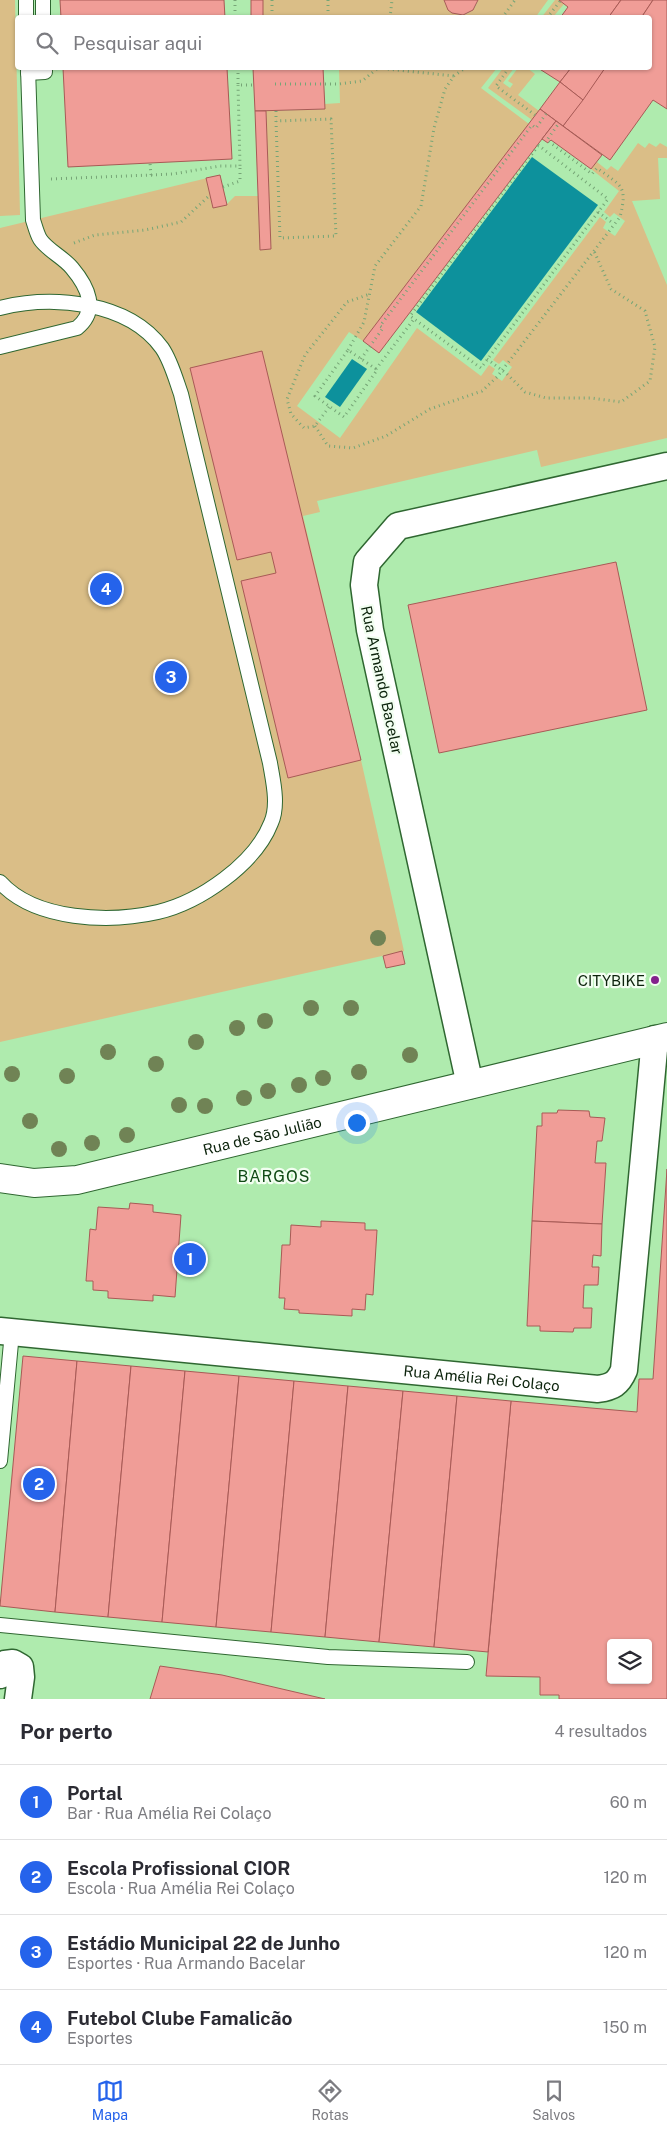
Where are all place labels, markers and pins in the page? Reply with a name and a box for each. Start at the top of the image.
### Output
pin: 4 [90,570,122,608]
pin: 3 [155,658,187,696]
place label: CITYBIKE [578,972,645,989]
marker: CITYBIKE [649,974,661,986]
pin: 1 [174,1240,206,1278]
pin: 2 [23,1465,55,1503]

